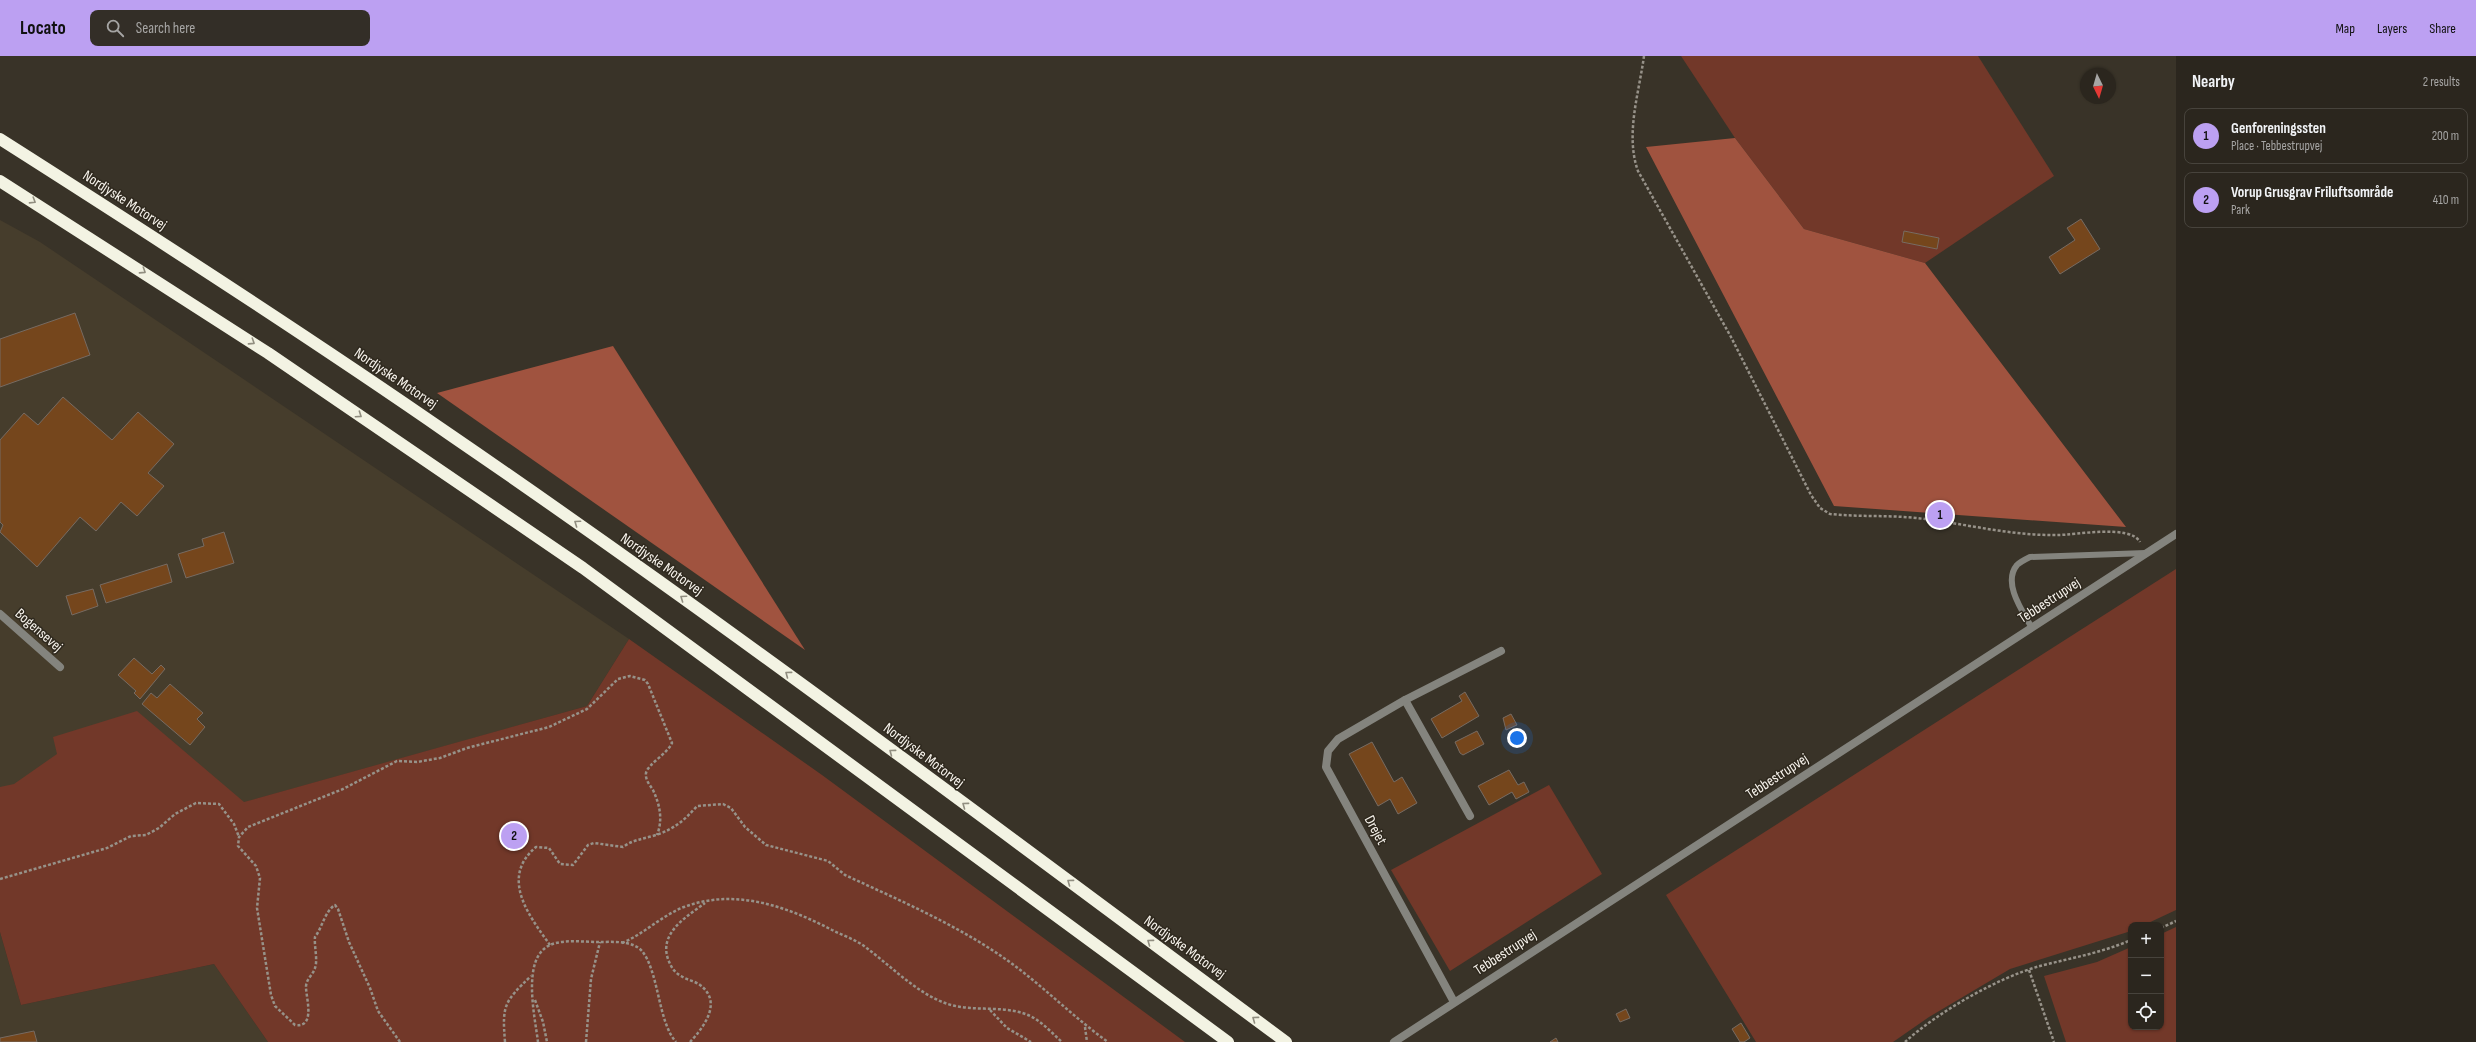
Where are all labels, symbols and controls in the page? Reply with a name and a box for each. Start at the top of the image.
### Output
search box [90,10,370,46]
text: Locato [20,17,66,40]
icon: search [104,17,126,39]
text: Search here [136,19,195,38]
text: Map [2335,20,2355,37]
text: Layers [2377,20,2407,37]
text: Share [2429,20,2456,37]
north arrow [2080,68,2116,104]
text: Nearby [2192,72,2235,92]
text: 2 results [2423,74,2460,90]
text: Genforeningssten [2231,119,2326,138]
text: 1 [2203,128,2209,144]
text: 200 m [2432,128,2459,144]
text: Place · Tebbestrupvej [2231,138,2322,154]
street label: Nordjyske Motorvej [79,166,171,235]
text: Vorup Grusgrav Friluftsområde [2231,183,2393,202]
text: 2 [2203,192,2209,208]
text: 410 m [2433,192,2459,208]
one-way arrow [29,197,36,204]
text: Park [2231,202,2250,218]
one-way arrow [139,266,146,274]
one-way arrow [248,337,255,345]
street label: Nordjyske Motorvej [350,344,441,413]
one-way arrow [355,410,362,417]
pin: 1 [1927,500,1953,530]
one-way arrow [574,521,581,528]
street label: Nordjyske Motorvej [617,529,707,600]
street label: Tebbestrupvej [2014,573,2084,628]
one-way arrow [680,596,687,603]
street label: Bogensevej [11,605,67,656]
one-way arrow [786,672,793,679]
street label: Nordjyske Motorvej [879,719,968,792]
your location [1507,728,1527,748]
one-way arrow [890,749,897,756]
street label: Tebbestrupvej [1742,749,1812,804]
one-way arrow [963,803,970,810]
street label: Drejet [1360,812,1391,849]
pin: 2 [501,821,527,851]
one-way arrow [1067,879,1074,887]
street label: Nordjyske Motorvej [1140,911,1230,984]
map controls [2128,922,2164,1030]
button: + [2128,922,2164,958]
street label: Tebbestrupvej [1470,925,1540,980]
one-way arrow [1148,940,1155,947]
button: − [2128,958,2164,994]
button: locate [2128,994,2164,1030]
one-way arrow [1252,1016,1259,1024]

